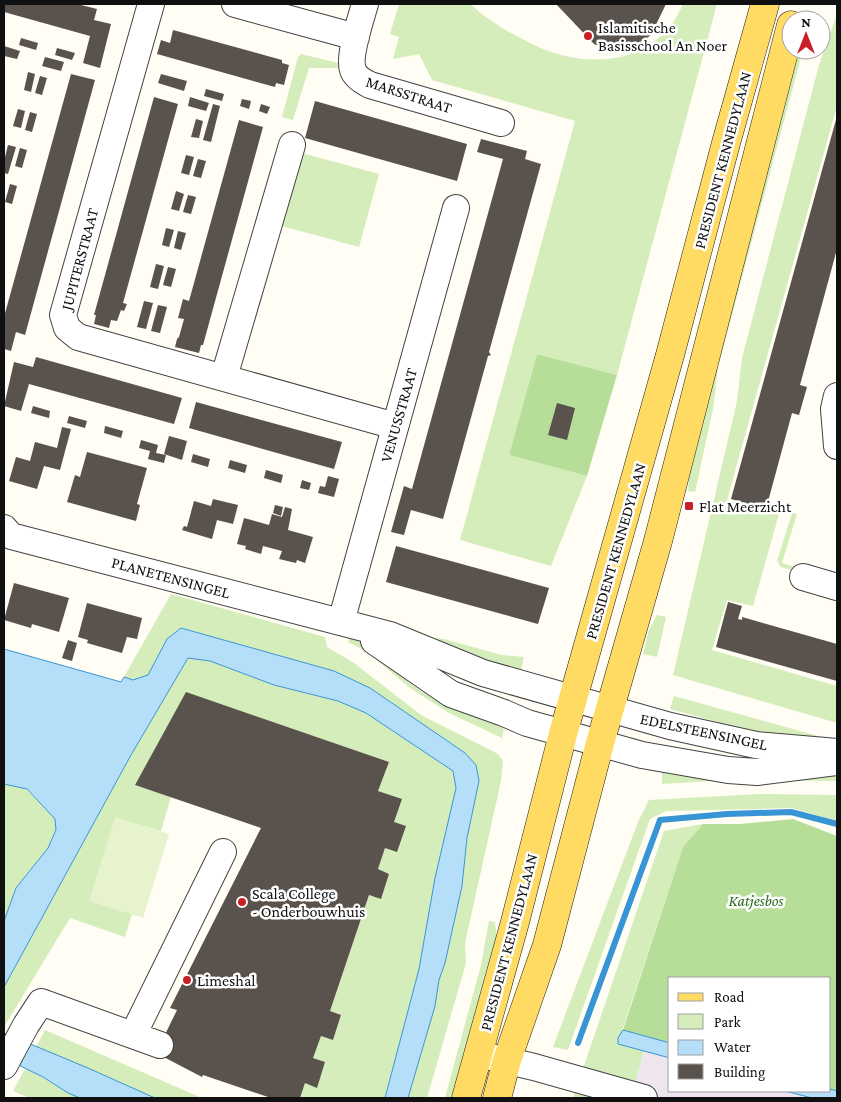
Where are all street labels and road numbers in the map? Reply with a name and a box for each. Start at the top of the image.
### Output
street label: PRESIDENT KENNEDYLAAN [691,70,754,250]
street label: MARSSTRAAT [364,73,454,116]
street label: JUPITERSTRAAT [57,206,102,314]
street label: VENUSSTRAAT [377,366,420,464]
street label: PRESIDENT KENNEDYLAAN [582,461,649,641]
street label: PLANETENSINGEL [110,553,232,601]
street label: EDELSTEENSINGEL [639,710,769,753]
street label: PRESIDENT KENNEDYLAAN [477,852,540,1032]

